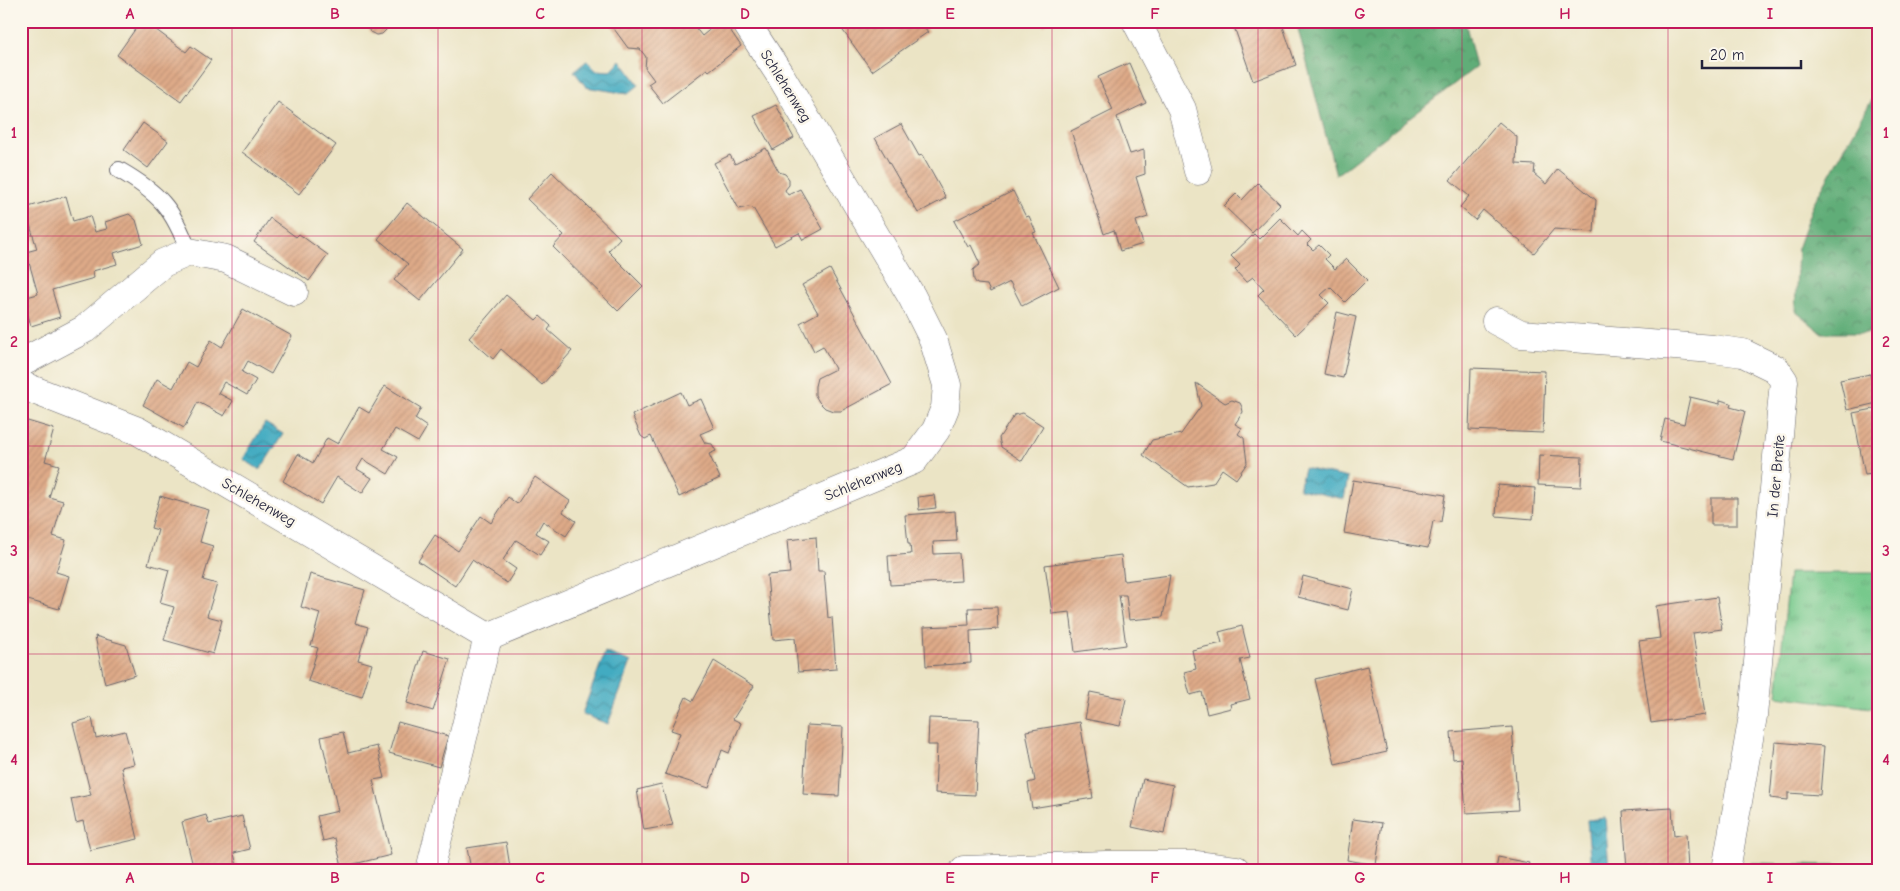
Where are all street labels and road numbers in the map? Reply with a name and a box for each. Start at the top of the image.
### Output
street label: Schlehenweg [757,46,815,126]
street label: In der Breite [1763,433,1789,518]
street label: Schlehenweg [821,457,905,505]
street label: Schlehenweg [219,474,299,530]

